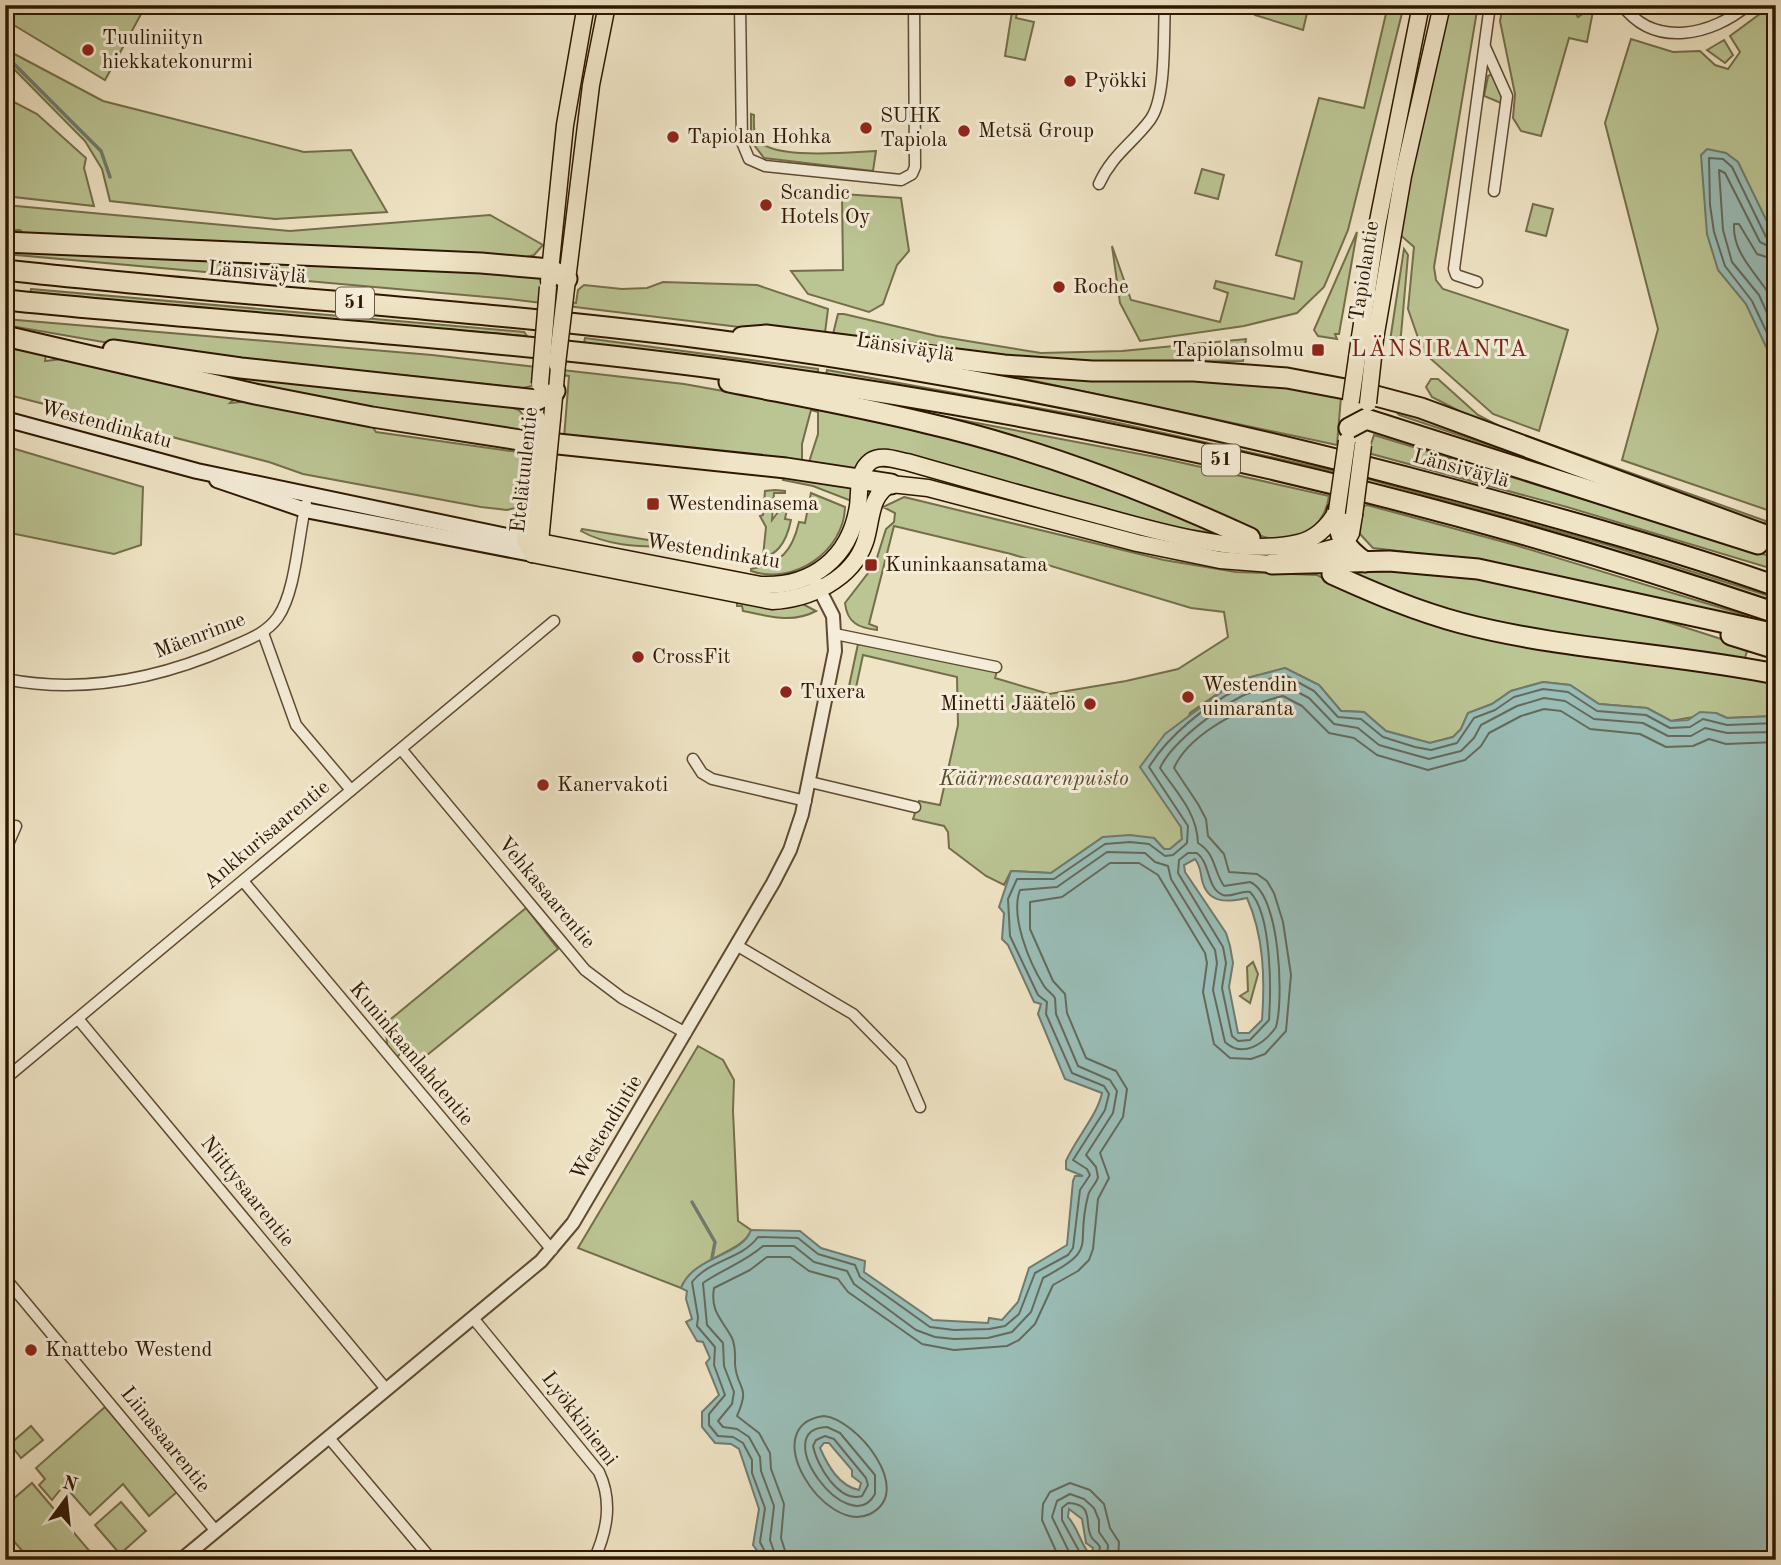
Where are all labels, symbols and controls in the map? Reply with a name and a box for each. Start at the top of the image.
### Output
place label: Tuuliniityn hiekkatekonurmi [102,28,253,73]
marker: Tuuliniityn hiekkatekonurmi [80,42,96,58]
place label: Pyökki [1084,71,1147,92]
marker: Pyökki [1062,73,1078,89]
place label: SUHK Tapiola [880,106,947,151]
marker: SUHK Tapiola [858,120,874,136]
place label: Metsä Group [978,121,1094,142]
marker: Metsä Group [956,123,972,139]
place label: Tapiolan Hohka [687,127,831,148]
marker: Tapiolan Hohka [665,129,681,145]
place label: Scandic Hotels Oy [780,183,870,228]
marker: Scandic Hotels Oy [758,197,774,213]
street label: Tapiolantie [1347,219,1383,323]
street label: Länsiväylä [207,258,307,288]
place label: Roche [1073,277,1129,298]
marker: Roche [1051,279,1067,295]
road number: 51 [336,288,374,318]
street label: Länsiväylä [855,330,955,366]
district label: LÄNSIRANTA [1351,335,1529,361]
place label: Tapiolansolmu [1172,340,1304,361]
marker: Tapiolansolmu [1310,342,1326,358]
street label: Westendinkatu [38,397,174,453]
street label: Etelätuulentie [508,406,542,534]
road number: 51 [1202,444,1240,475]
street label: Länsiväylä [1411,446,1511,492]
place label: Westendinasema [667,494,819,515]
marker: Westendinasema [645,496,661,512]
street label: Westendinkatu [645,531,781,573]
place label: Kuninkaansatama [885,555,1048,576]
marker: Kuninkaansatama [863,557,879,573]
street label: Mäenrinne [152,609,248,663]
place label: CrossFit [652,647,731,668]
marker: CrossFit [630,649,646,665]
place label: Westendin uimaranta [1202,675,1298,720]
place label: Tuxera [800,682,865,703]
marker: Tuxera [778,684,794,700]
marker: Westendin uimaranta [1180,689,1196,705]
place label: Minetti Jäätelö [940,694,1076,715]
marker: Minetti Jäätelö [1082,696,1098,712]
park label: Käärmesaarenpuisto [938,769,1129,790]
place label: Kanervakoti [557,775,668,796]
street label: Ankkurisaarentie [200,777,334,893]
marker: Kanervakoti [535,777,551,793]
street label: Vehkasaarentie [493,833,599,953]
street label: Kuninkaanlahdentie [345,978,477,1130]
street label: Westendintie [568,1072,646,1184]
street label: Niittysaarentie [196,1133,298,1251]
place label: Knattebo Westend [45,1340,213,1361]
marker: Knattebo Westend [23,1342,39,1358]
street label: Lyökkiniemi [537,1368,621,1470]
street label: Liinasaarentie [116,1383,214,1497]
north arrow [32,1464,102,1534]
text: N [60,1474,80,1496]

